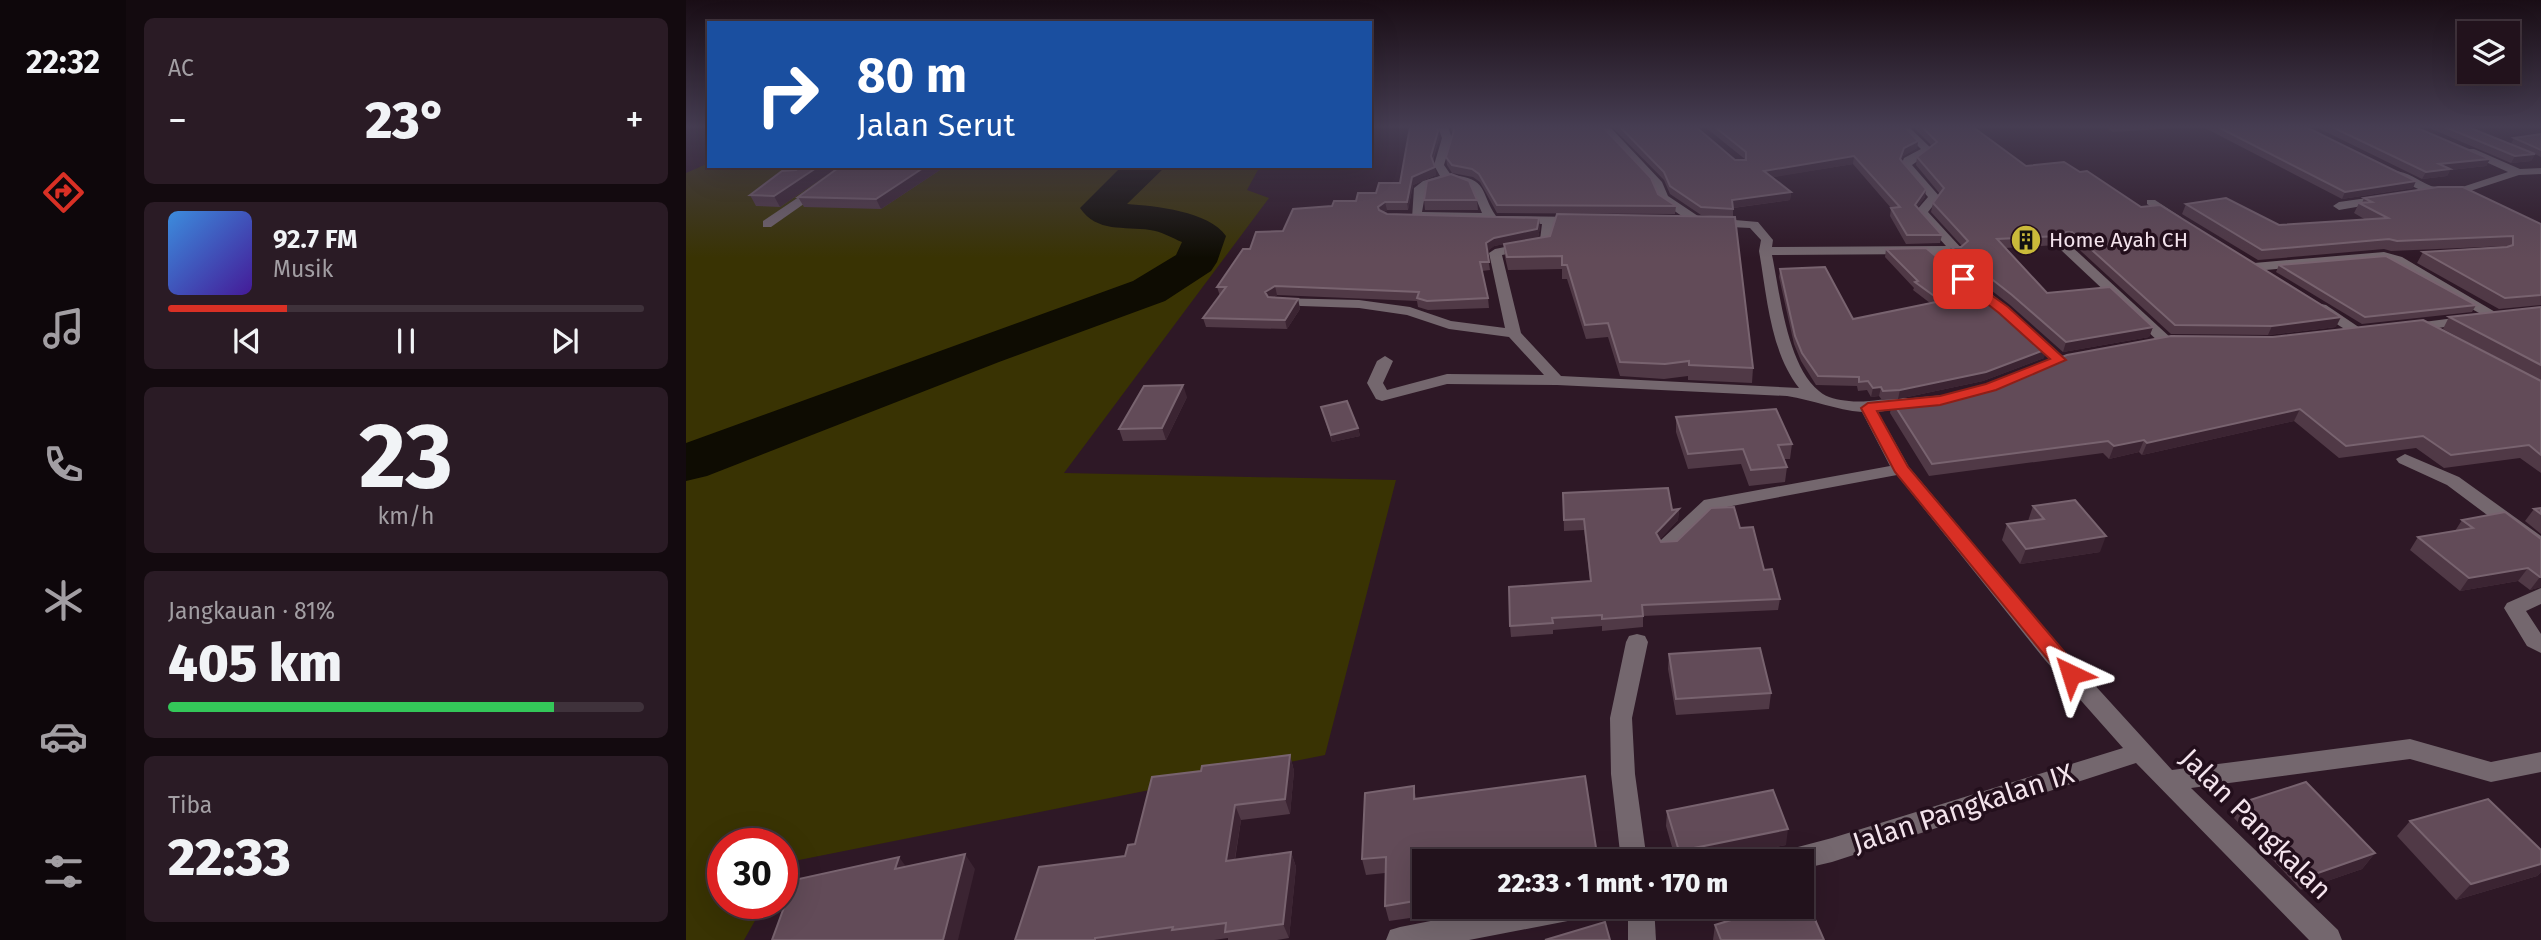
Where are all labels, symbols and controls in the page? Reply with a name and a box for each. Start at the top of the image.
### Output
map controls [2457,21,2520,84]
button: layers [2457,21,2520,84]
text: 22:32 [26,43,100,81]
text: 80 m [857,46,967,105]
icon: right [742,49,833,140]
text: AC [168,54,194,82]
text: 23° [365,89,447,152]
text: − [168,97,187,143]
text: + [625,97,644,143]
text: Jalan Serut [857,106,1015,144]
icon: directions [39,168,88,217]
building icon: Home Ayah CH [2009,223,2043,257]
text: 92.7 FM [273,224,357,255]
place label: Home Ayah CH [2049,227,2188,253]
pin [1933,249,1993,309]
text: Musik [273,255,333,283]
icon: arrive [1944,260,1982,298]
icon: music [39,304,88,353]
icon: previous [228,322,266,360]
icon: pause [387,322,425,360]
icon: next [546,322,584,360]
text: 23 [359,402,453,511]
icon: phone [39,440,88,489]
text: km/h [378,502,434,530]
icon: climate [39,576,88,625]
text: Jangkauan · 81% [168,597,335,625]
text: 405 km [168,632,342,695]
position arrow [2034,637,2108,711]
icon: car [39,712,88,761]
street label: Jalan Pangkalan [2174,742,2338,906]
street label: Jalan Pangkalan IX [1848,757,2078,859]
text: Tiba [168,791,212,819]
text: 22:33 [168,826,291,889]
speed limit sign: 30 [707,828,798,919]
icon: filters [39,847,88,896]
text: 22:33 · 1 mnt · 170 m [1498,868,1728,899]

